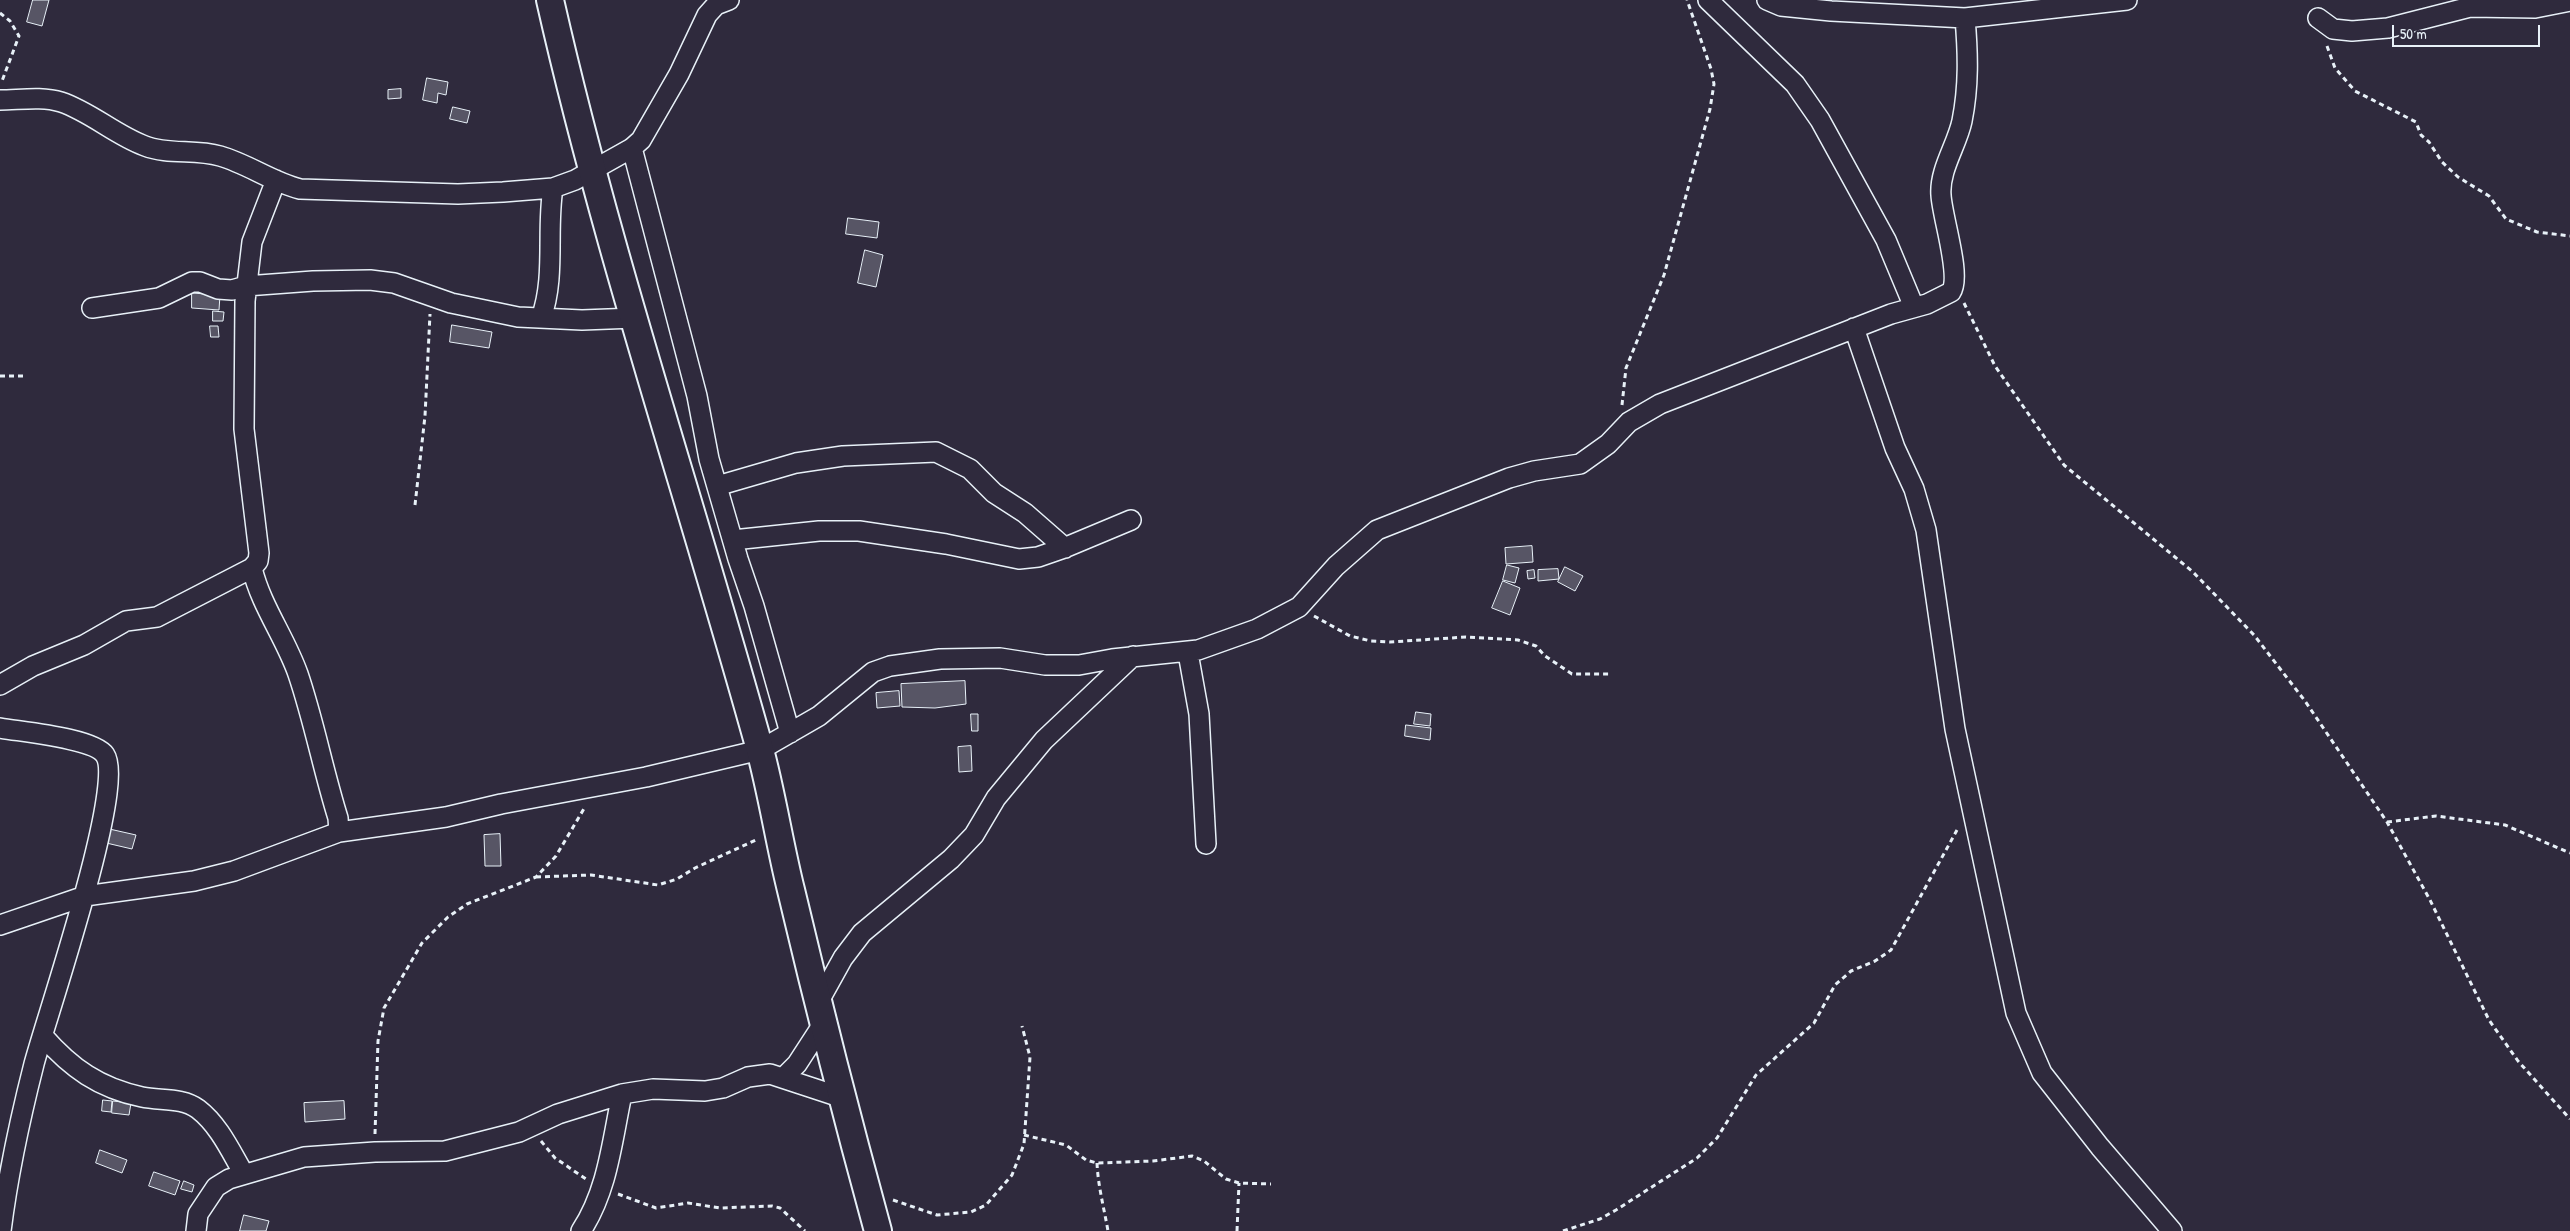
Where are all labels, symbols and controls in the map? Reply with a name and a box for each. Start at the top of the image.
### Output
scale bar [2395,15,2542,47]
text: 50 m [2400,23,2427,44]

